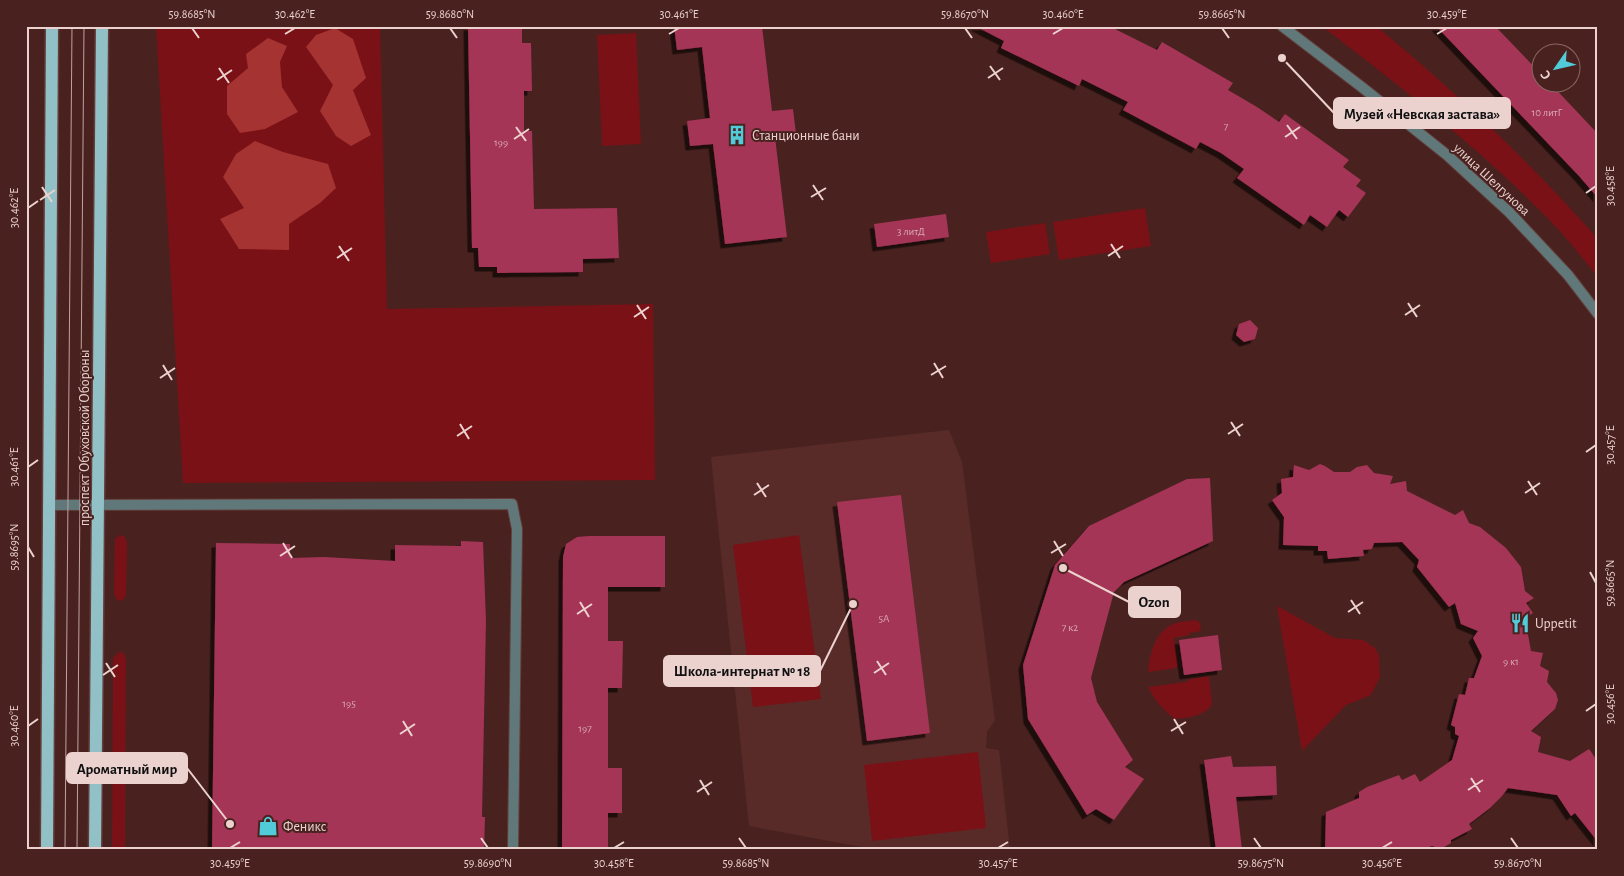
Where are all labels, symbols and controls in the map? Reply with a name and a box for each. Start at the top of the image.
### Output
text: 59.8685°N [168,8,216,20]
text: 30.462°E [275,8,315,20]
text: 59.8680°N [426,8,474,20]
text: 30.461°E [660,8,699,20]
text: 59.8670°N [941,8,989,20]
text: 30.460°E [1042,8,1084,20]
text: 59.8665°N [1198,8,1246,20]
text: 30.459°E [1427,8,1467,20]
north arrow [1532,42,1582,92]
text: С [1538,67,1554,82]
callout: Музей «Невская застава» [1334,98,1510,128]
text: Музей «Невская застава» [1344,107,1500,122]
house number: 10 литГ [1531,107,1563,118]
house number: 7 [1224,121,1229,132]
building icon: Станционные бани [726,124,748,146]
place label: Станционные бани [752,129,860,143]
house number: 199 [494,137,508,148]
street label: улица Шелгунова [1450,140,1533,219]
text: 30.458°E [1604,166,1616,206]
text: 30.462°E [8,188,20,228]
house number: 3 литД [897,226,925,237]
street label: проспект Обуховской Обороны [78,350,92,526]
text: 30.457°E [1604,425,1616,465]
text: 30.461°E [8,447,20,486]
text: 59.8695°N [8,523,20,571]
text: 59.8665°N [1604,559,1616,607]
callout: Ozon [1129,587,1180,617]
text: Ozon [1138,595,1170,610]
restaurant icon: Uppetit [1509,612,1531,634]
house number: 5А [878,613,890,624]
place label: Uppetit [1535,617,1577,631]
house number: 7 к2 [1062,622,1078,633]
callout: Школа-интернат № 18 [664,656,820,686]
house number: 9 к1 [1503,656,1519,667]
text: Школа-интернат № 18 [674,664,810,679]
text: 30.456°E [1604,684,1616,724]
house number: 195 [342,698,356,709]
text: 30.460°E [8,705,20,747]
house number: 197 [578,723,592,734]
callout: Ароматный мир [67,753,187,783]
text: Ароматный мир [77,762,177,777]
shop icon: Феникс [257,815,279,837]
place label: Феникс [283,820,327,834]
text: 30.459°E [210,857,250,869]
text: 59.8690°N [464,857,512,869]
text: 30.458°E [594,857,634,869]
text: 59.8685°N [722,857,770,869]
text: 30.457°E [978,857,1018,869]
text: 59.8675°N [1238,857,1284,869]
text: 30.456°E [1362,857,1402,869]
text: 59.8670°N [1494,857,1542,869]

